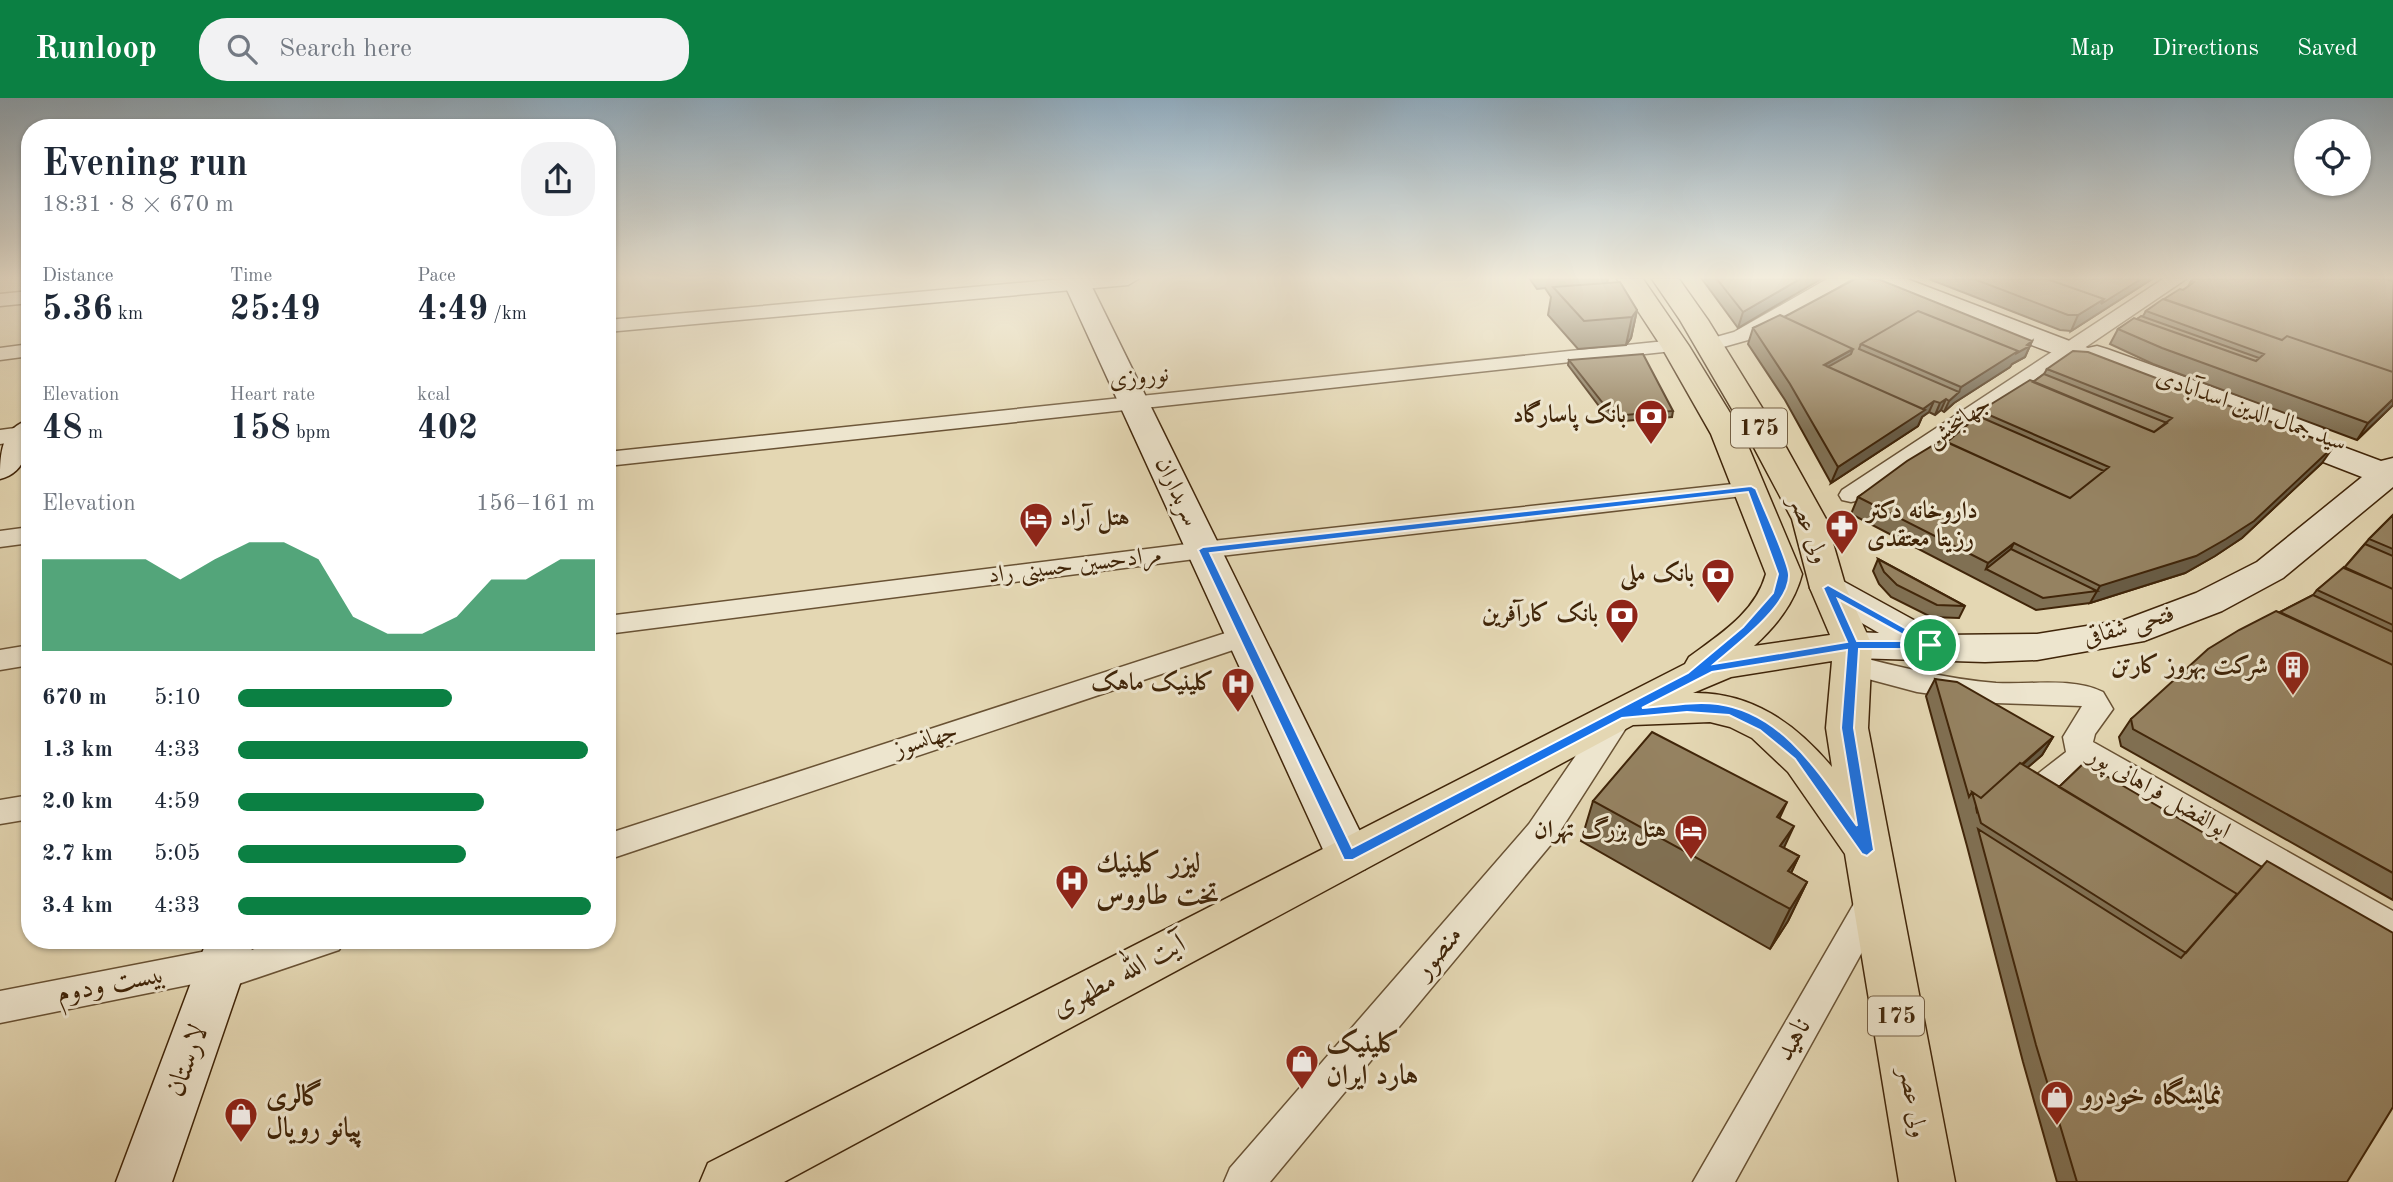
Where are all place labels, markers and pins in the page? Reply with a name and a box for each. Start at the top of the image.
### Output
bank icon: بانک پاسارگاد [1632,397,1670,446]
place label: بانک پاسارگاد [1513,399,1626,432]
place label: داروخانه دکتر رزیتا معتقدی [1864,499,1978,553]
hotel icon: هتل آراد [1017,500,1055,549]
place label: هتل آراد [1060,503,1130,534]
pharmacy icon: داروخانه دکتر رزیتا معتقدی [1823,507,1861,556]
bank icon: بانک ملی [1699,556,1737,605]
place label: بانک ملی [1619,560,1694,592]
bank icon: بانک کارآفرین [1603,596,1641,645]
place label: بانک کارآفرین [1482,599,1598,628]
pin [1900,615,1960,675]
building icon: شرکت بهروز کارتن [2274,648,2312,697]
place label: شرکت بهروز کارتن [2111,652,2268,681]
hospital icon: کلینیک ماهک [1219,665,1257,714]
place label: کلینیک ماهک [1091,669,1214,696]
hotel icon: هتل بزرگ تهران [1672,812,1710,861]
place label: هتل بزرگ تهران [1534,815,1666,846]
place label: ليزر كلينيك تخت طاووس [1096,849,1219,911]
hospital icon: ليزر كلينيك تخت طاووس [1053,862,1091,911]
place label: کلینیک هارد ایران [1326,1027,1418,1091]
shop icon: کلینیک هارد ایران [1283,1042,1321,1091]
place label: نمایشگاه خودرو [2079,1076,2222,1112]
place label: گالری پیانو رویال [266,1078,363,1148]
shop icon: نمایشگاه خودرو [2038,1078,2076,1127]
shop icon: گالری پیانو رویال [222,1095,260,1144]

